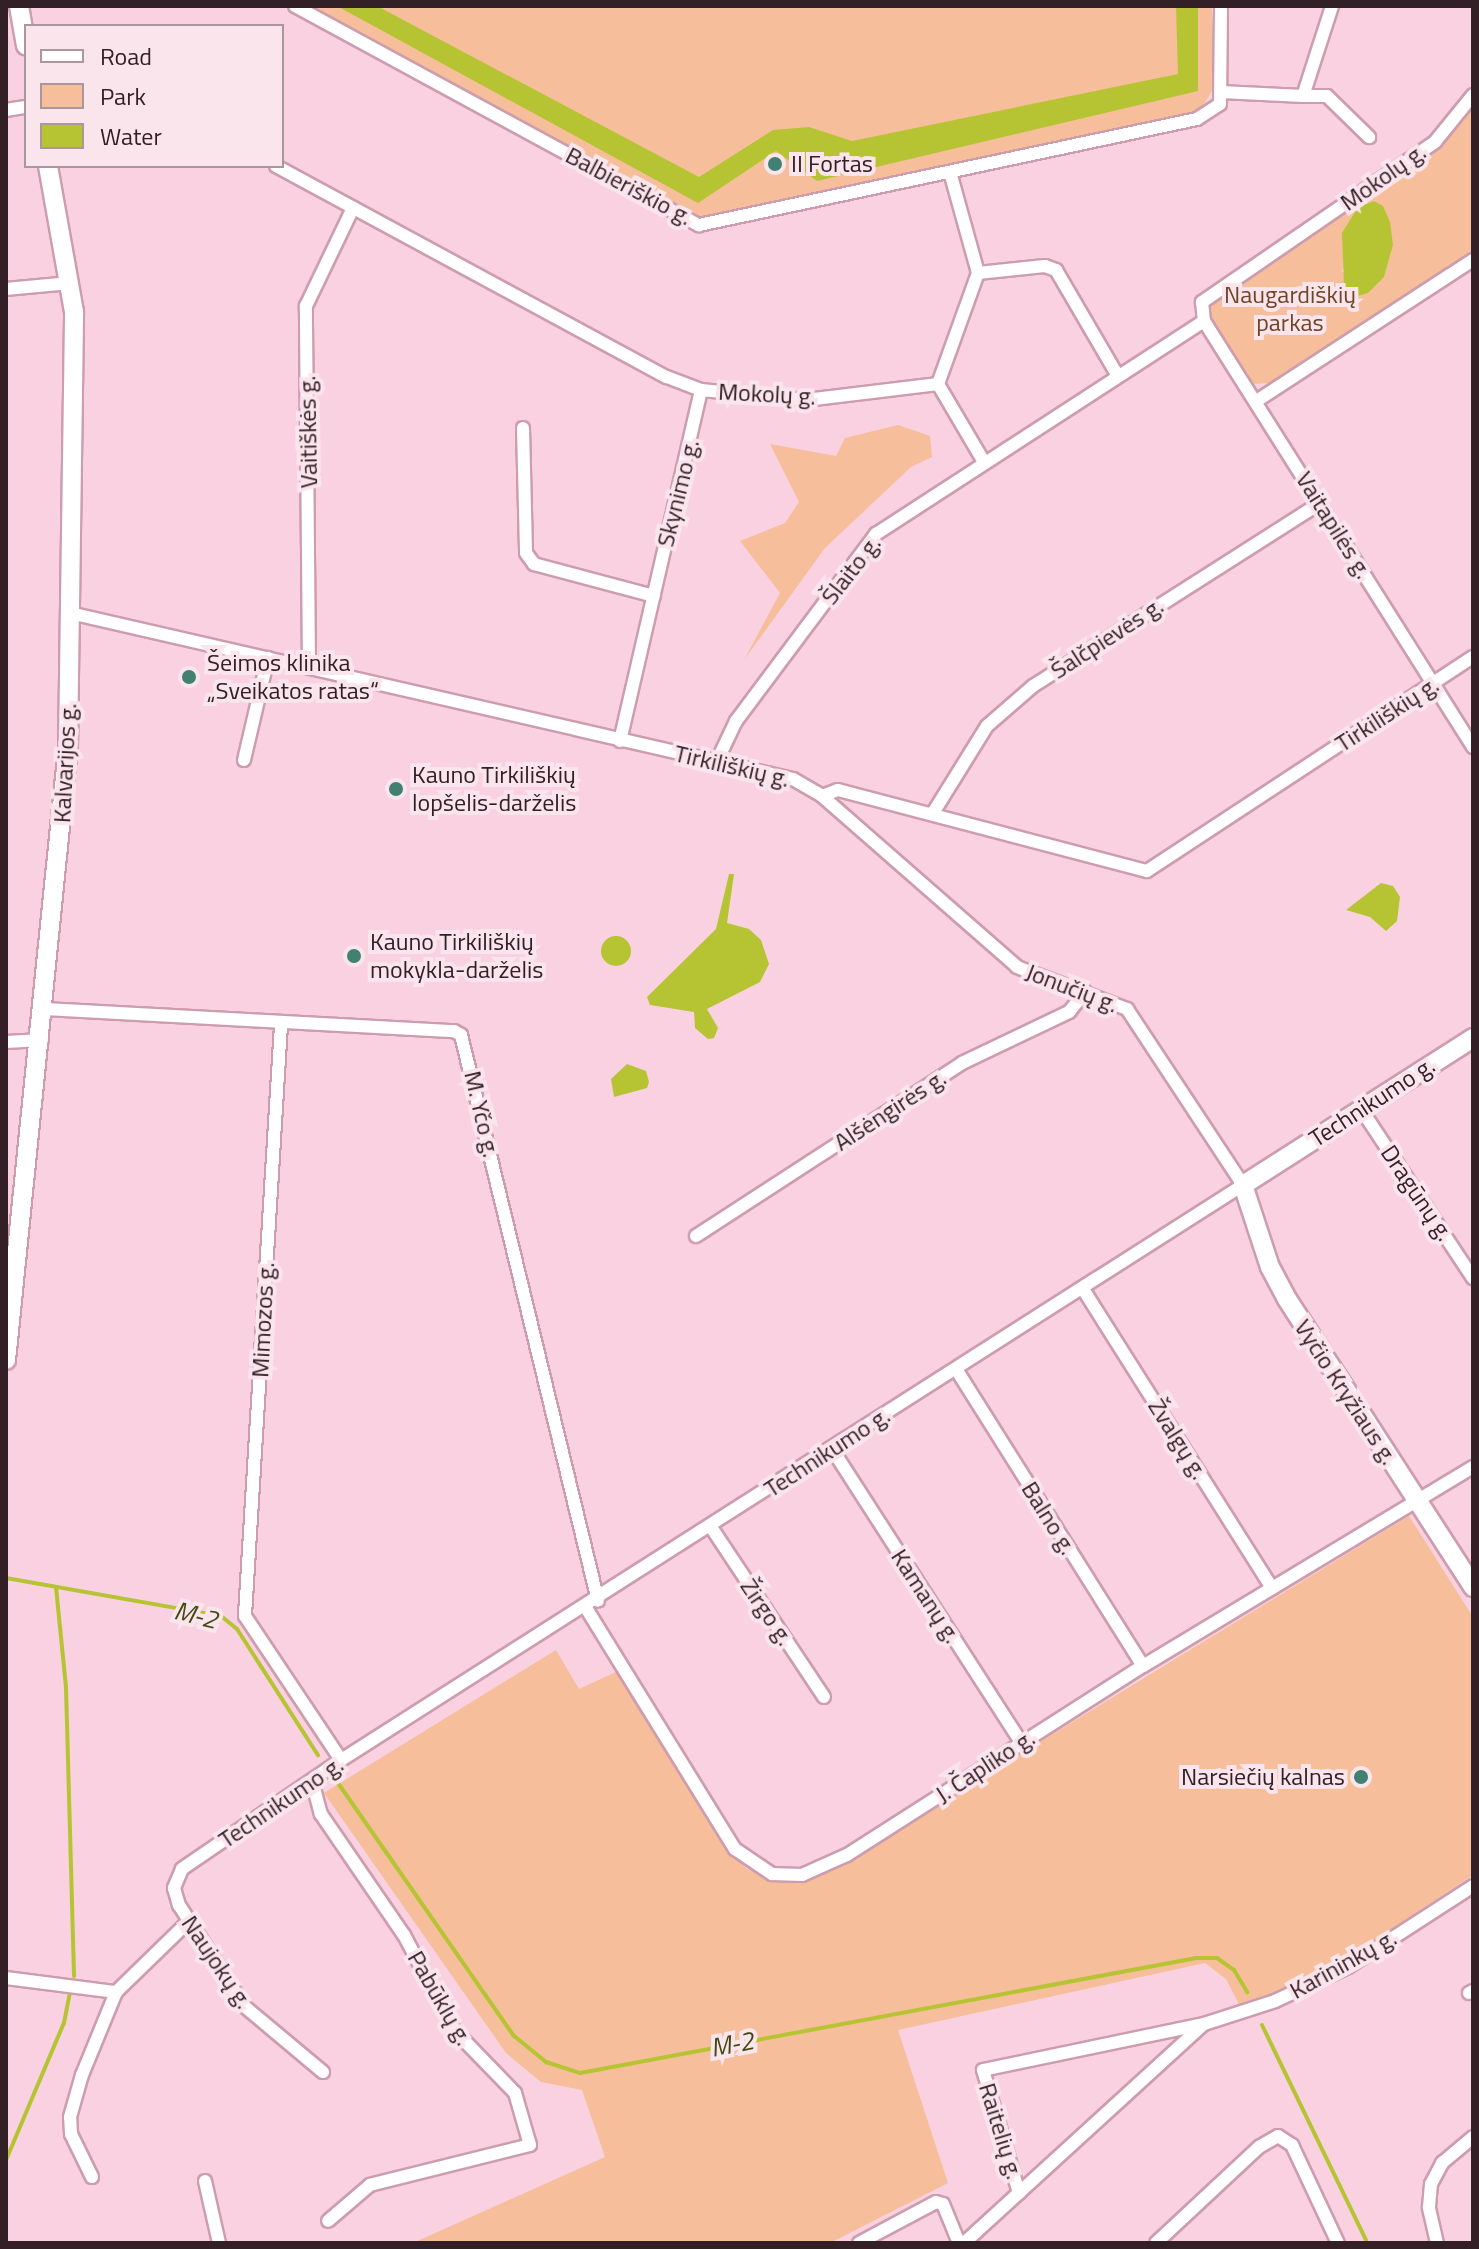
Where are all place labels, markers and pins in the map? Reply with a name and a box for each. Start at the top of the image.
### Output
place label: II Fortas [791,150,873,178]
marker: II Fortas [766,155,784,173]
place label: Šeimos klinika „Sveikatos ratas“ [207,649,379,705]
marker: Šeimos klinika „Sveikatos ratas“ [178,666,200,688]
place label: Kauno Tirkiliškių lopšelis-darželis [412,761,576,817]
marker: Kauno Tirkiliškių lopšelis-darželis [387,780,405,798]
place label: Kauno Tirkiliškių mokykla-darželis [370,928,543,984]
marker: Kauno Tirkiliškių mokykla-darželis [345,947,363,965]
place label: Narsiečių kalnas [1181,1763,1345,1791]
marker: Narsiečių kalnas [1352,1768,1370,1786]

